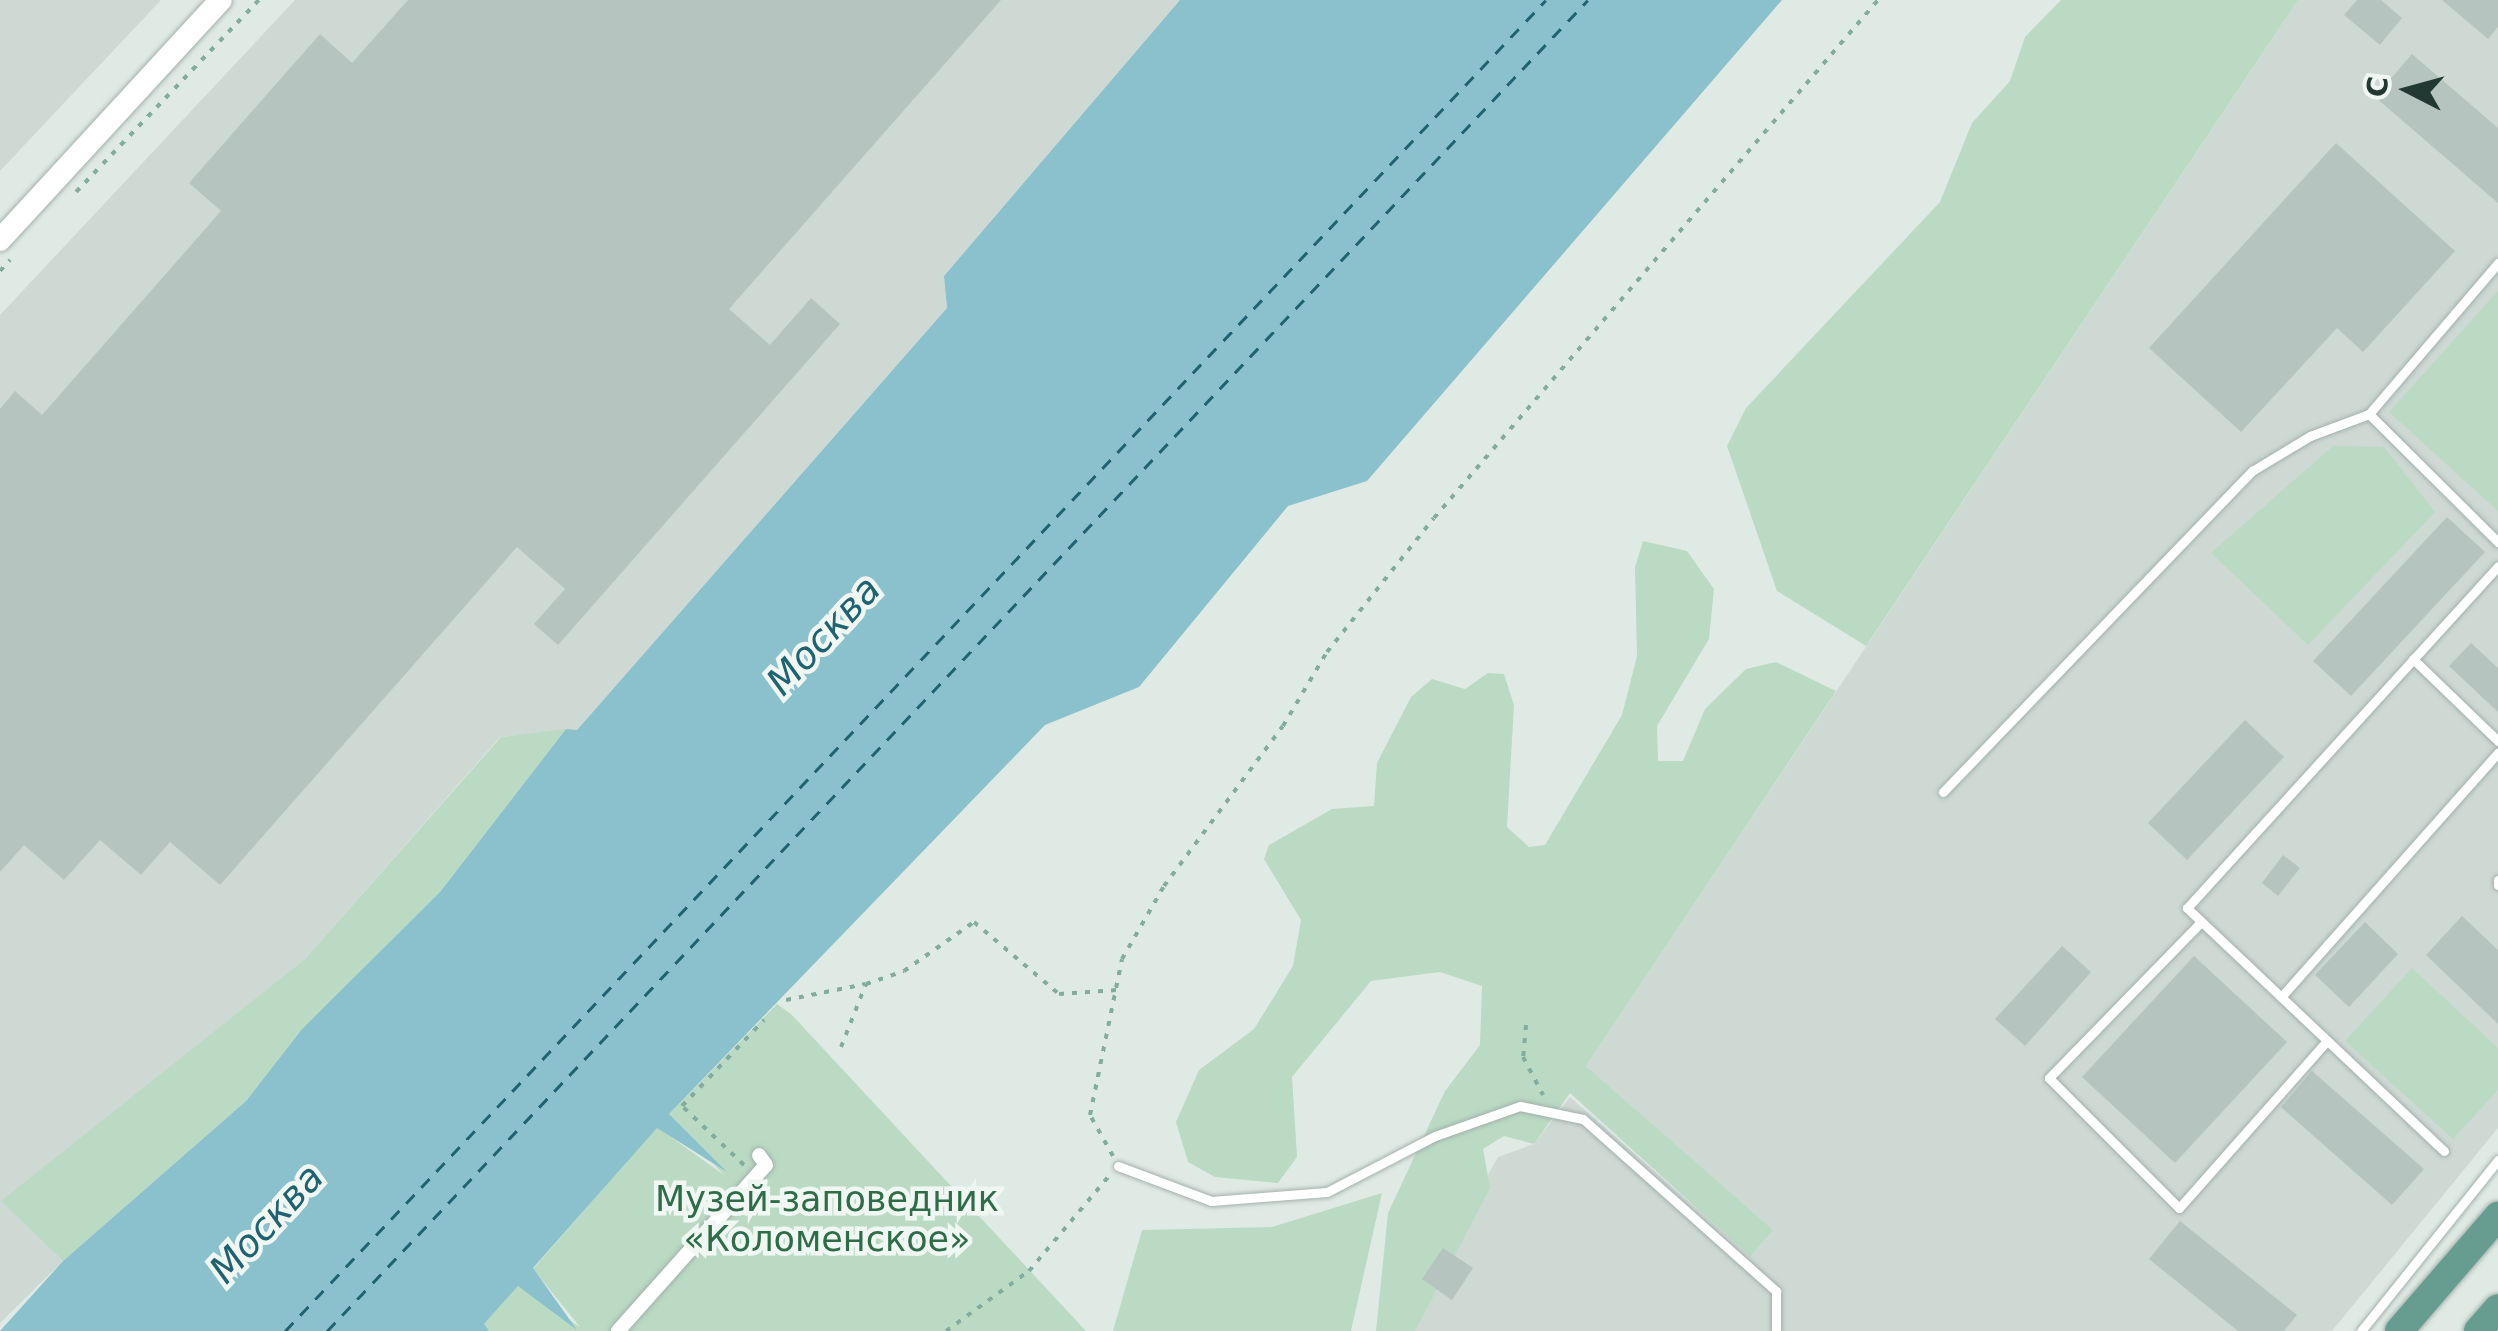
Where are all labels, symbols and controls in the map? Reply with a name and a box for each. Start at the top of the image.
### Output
north arrow [2358,40,2458,140]
text: С [2360,75,2395,99]
water label: Москва [758,567,890,705]
water label: Москва [201,1155,333,1293]
park label: Музей-заповедник «Коломенское» [655,1178,999,1260]

